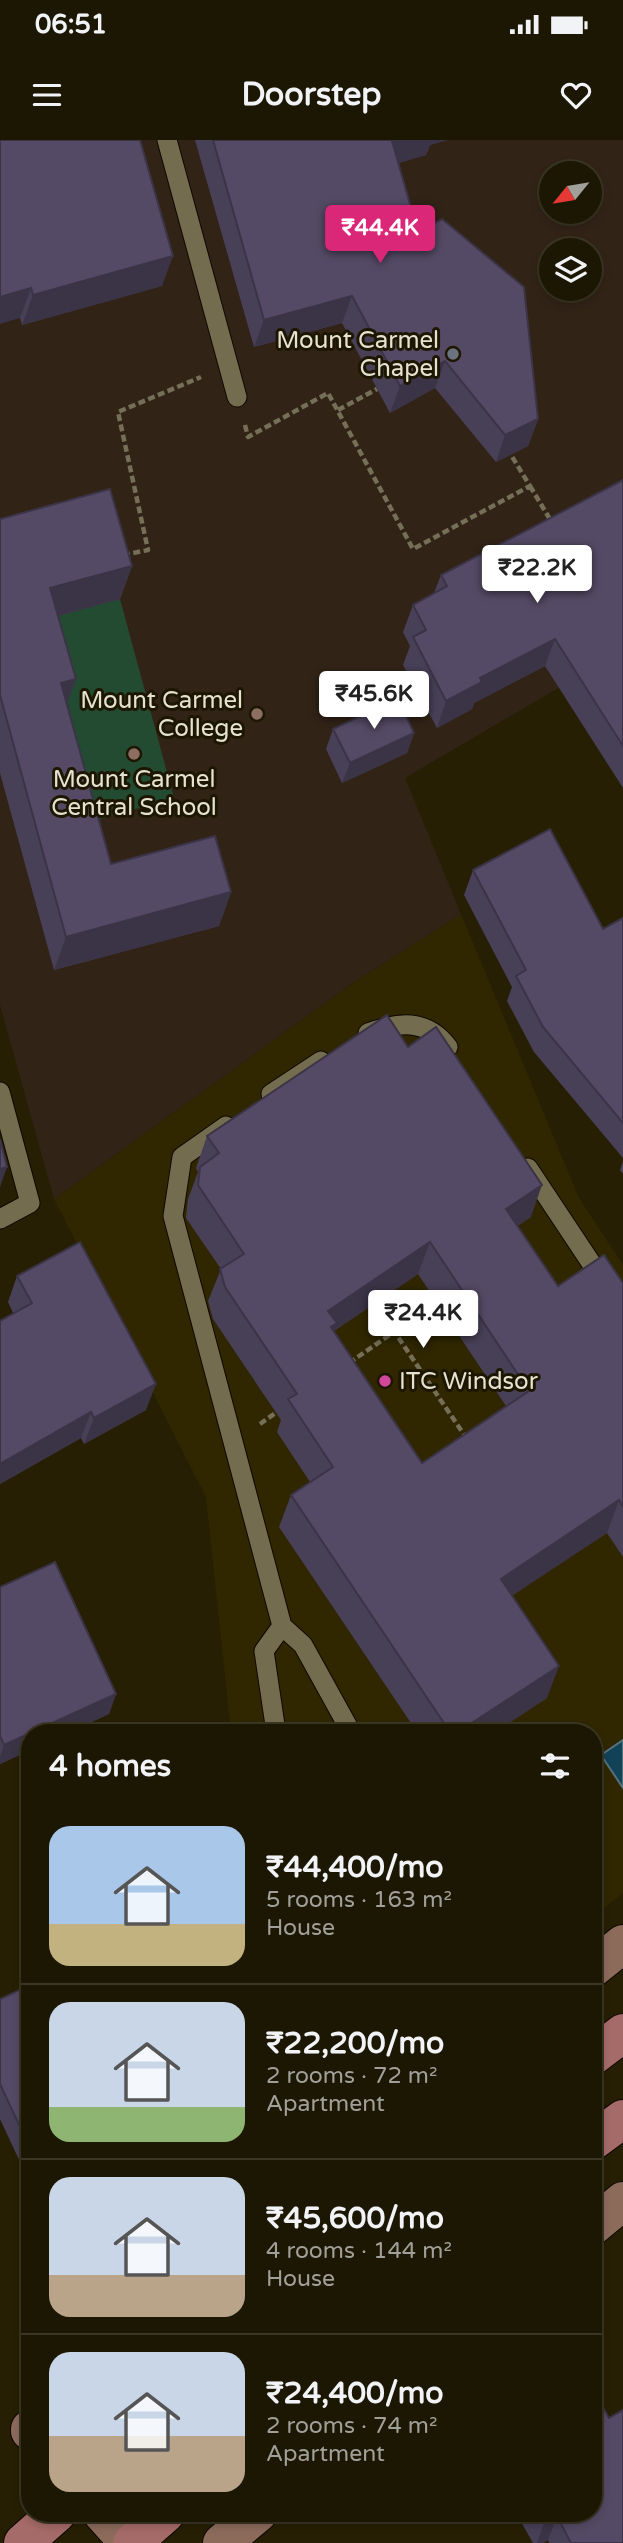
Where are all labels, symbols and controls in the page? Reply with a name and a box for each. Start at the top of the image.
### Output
text: 06:51 [35,9,107,40]
icon: menu [28,76,66,114]
text: Doorstep [241,76,382,114]
icon: heart [557,76,595,114]
north arrow [539,161,602,224]
map controls [539,161,602,301]
pin: ₹44.4K [323,206,437,265]
text: ₹44.4K [341,214,419,242]
button: layers [539,238,602,301]
place label: Mount Carmel Chapel [276,326,439,383]
marker: Mount Carmel Chapel [445,346,461,362]
pin: ₹22.2K [480,546,594,605]
text: ₹22.2K [498,554,576,582]
pin: ₹45.6K [317,672,431,731]
text: ₹45.6K [335,680,413,708]
place label: Mount Carmel College [80,686,243,743]
marker: Mount Carmel College [249,706,265,722]
marker: Mount Carmel Central School [126,746,142,762]
place label: Mount Carmel Central School [51,765,217,822]
pin: ₹24.4K [366,1290,480,1350]
text: ₹24.4K [384,1299,462,1327]
place label: ITC Windsor [399,1367,539,1396]
marker: ITC Windsor [377,1373,393,1389]
icon: filters [536,1747,574,1785]
text: 4 homes [49,1748,171,1785]
text: ₹44,400/mo [266,1849,444,1886]
icon: home [105,1854,189,1938]
text: 5 rooms · 163 m² [266,1886,452,1914]
text: House [266,1914,335,1942]
text: ₹22,200/mo [266,2025,444,2062]
icon: home [105,2030,189,2114]
text: 2 rooms · 72 m² [266,2062,437,2090]
text: Apartment [266,2090,385,2118]
text: ₹45,600/mo [266,2200,444,2237]
icon: home [105,2205,189,2289]
text: 4 rooms · 144 m² [266,2237,452,2265]
text: House [266,2265,335,2293]
text: ₹24,400/mo [266,2375,444,2412]
icon: home [105,2380,189,2464]
text: 2 rooms · 74 m² [266,2412,437,2440]
text: Apartment [266,2440,385,2468]

